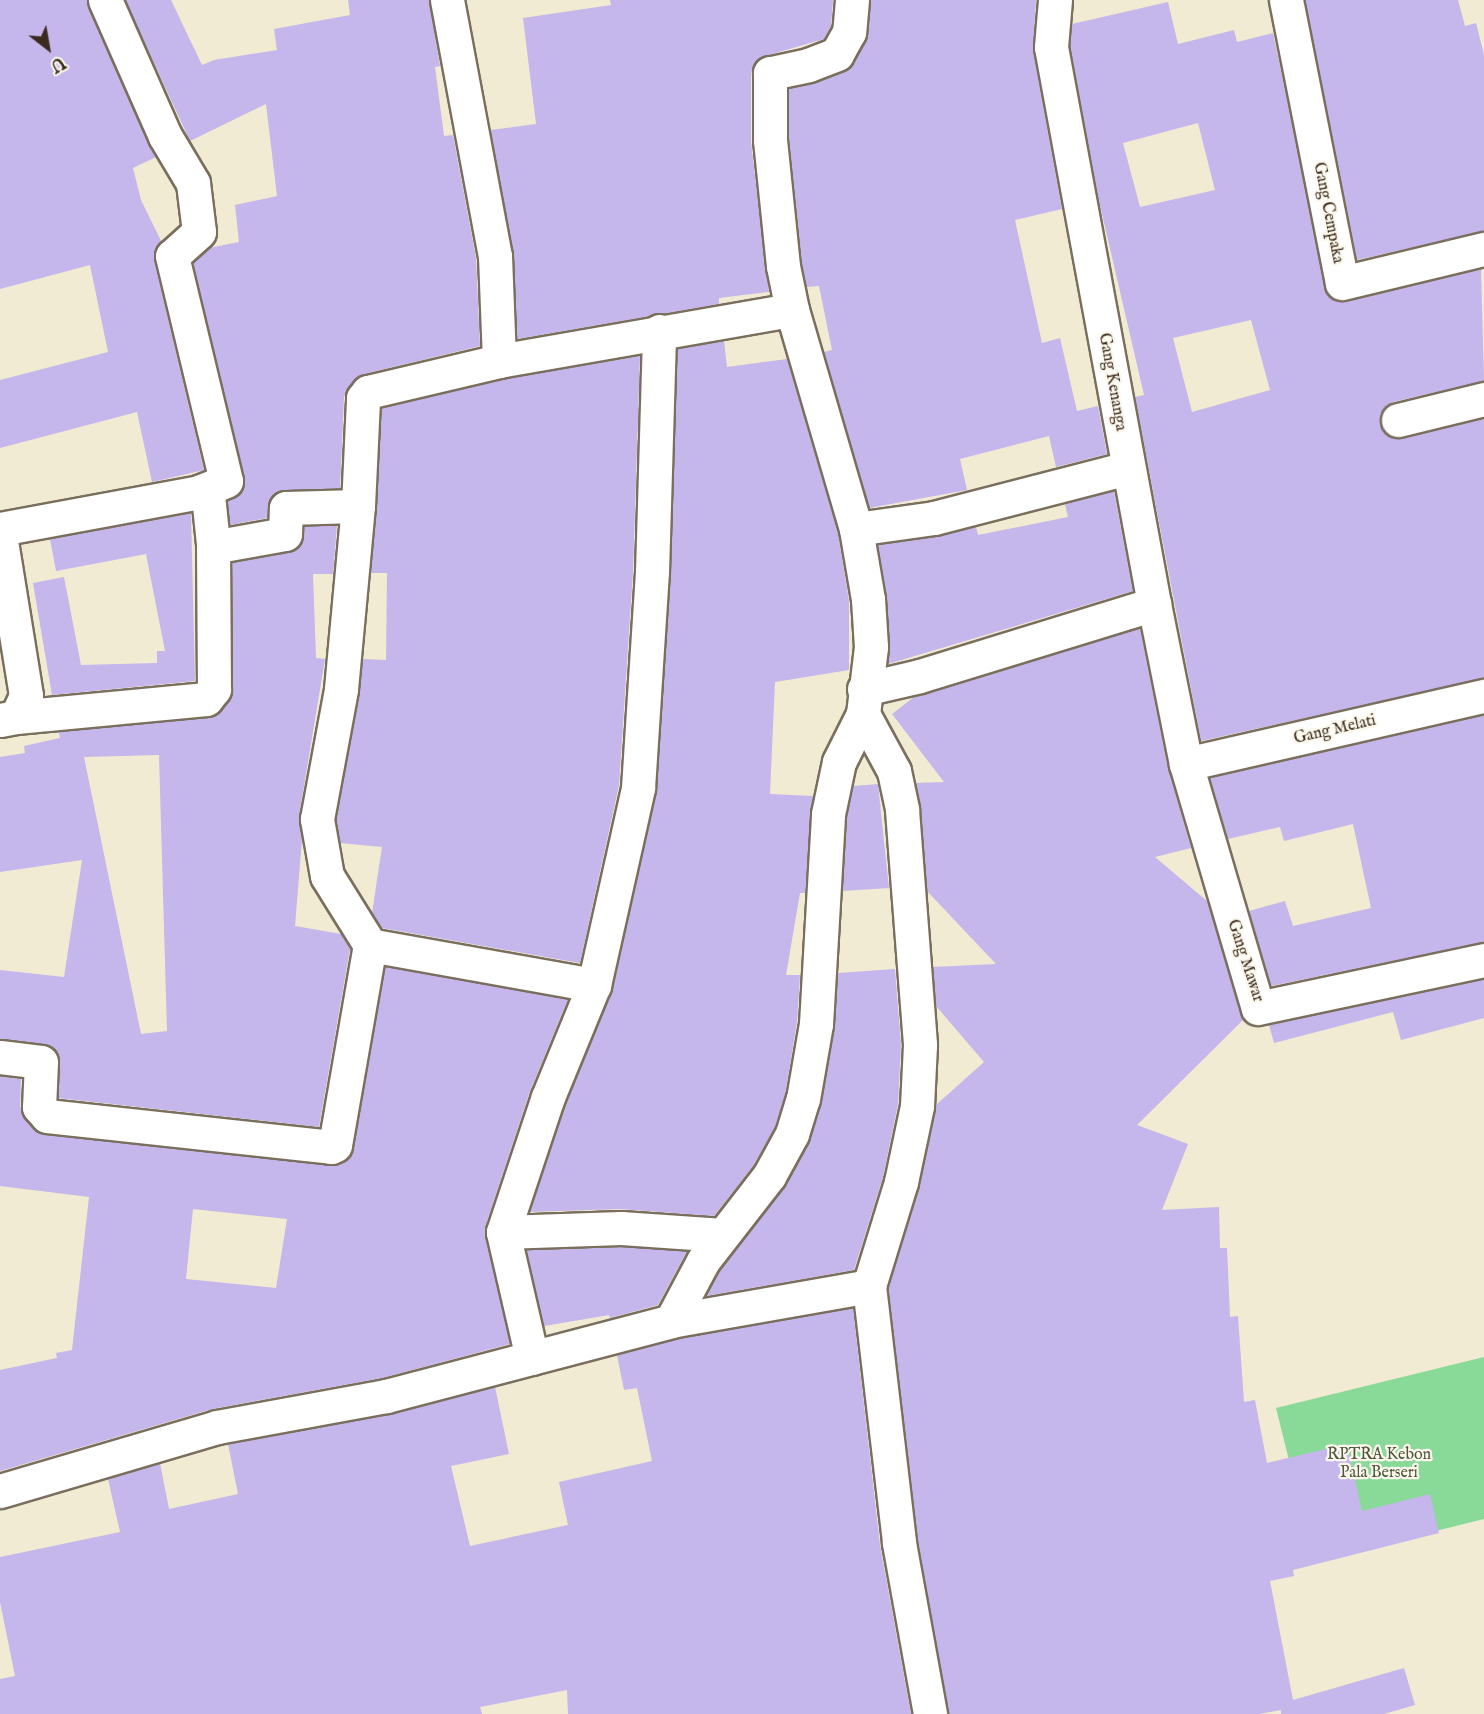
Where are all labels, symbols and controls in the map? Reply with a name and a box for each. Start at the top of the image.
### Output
north arrow [18,18,78,78]
text: U [46,51,68,75]
street label: Gang Cempaka [1309,161,1347,265]
street label: Gang Kenanga [1094,332,1130,432]
street label: Gang Melati [1292,711,1378,749]
street label: Gang Mawar [1223,917,1267,1005]
park label: RPTRA Kebon Pala Berseri [1327,1445,1431,1483]

